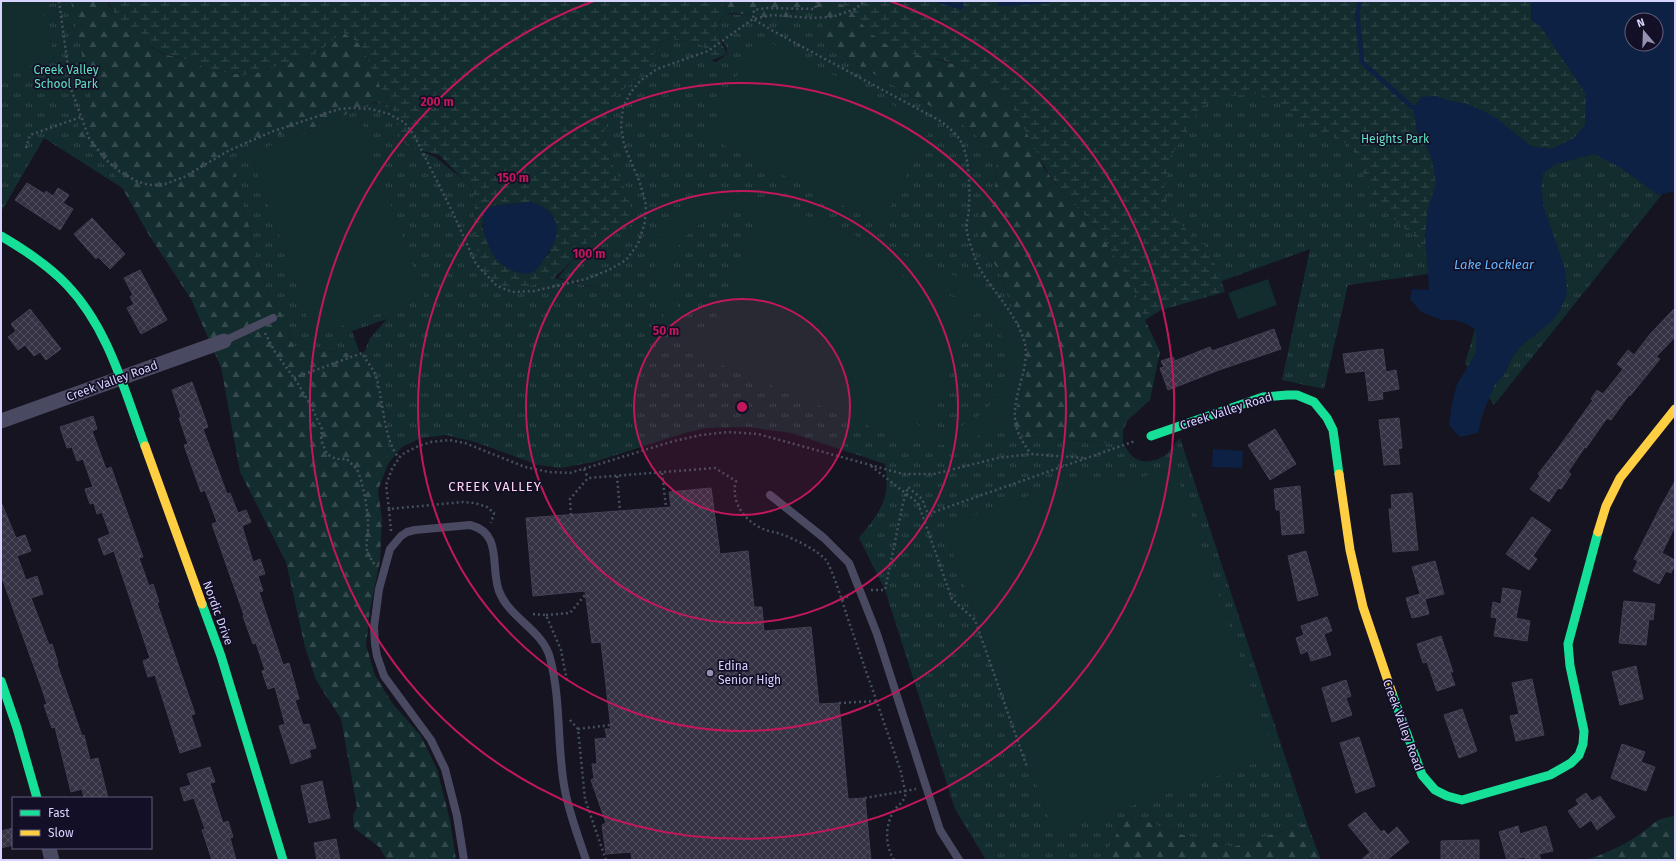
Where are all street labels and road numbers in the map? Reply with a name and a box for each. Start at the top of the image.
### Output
street label: Creek Valley Road [64,358,160,404]
street label: Creek Valley Road [1178,390,1274,432]
street label: Nordic Drive [200,579,236,647]
street label: Creek Valley Road [1380,677,1426,773]

